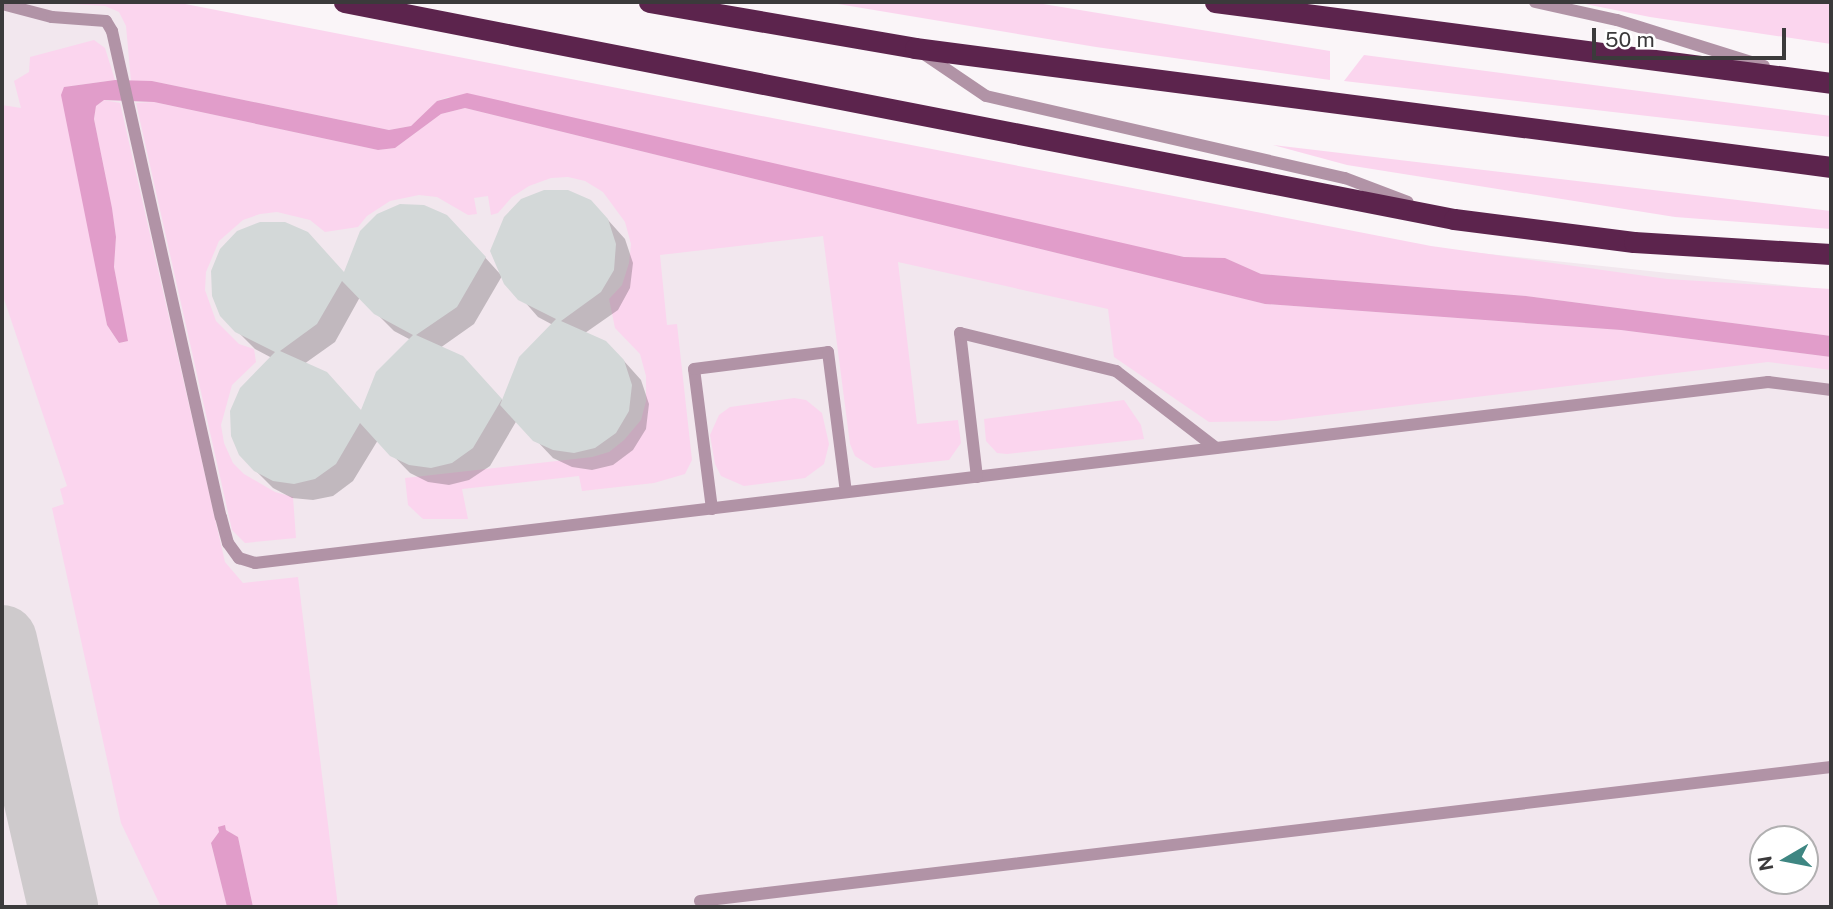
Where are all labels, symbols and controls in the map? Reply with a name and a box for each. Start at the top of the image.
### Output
scale bar [1595,14,1789,58]
text: 50 m [1605,27,1655,52]
north arrow [1749,825,1819,895]
text: N [1753,854,1777,873]

